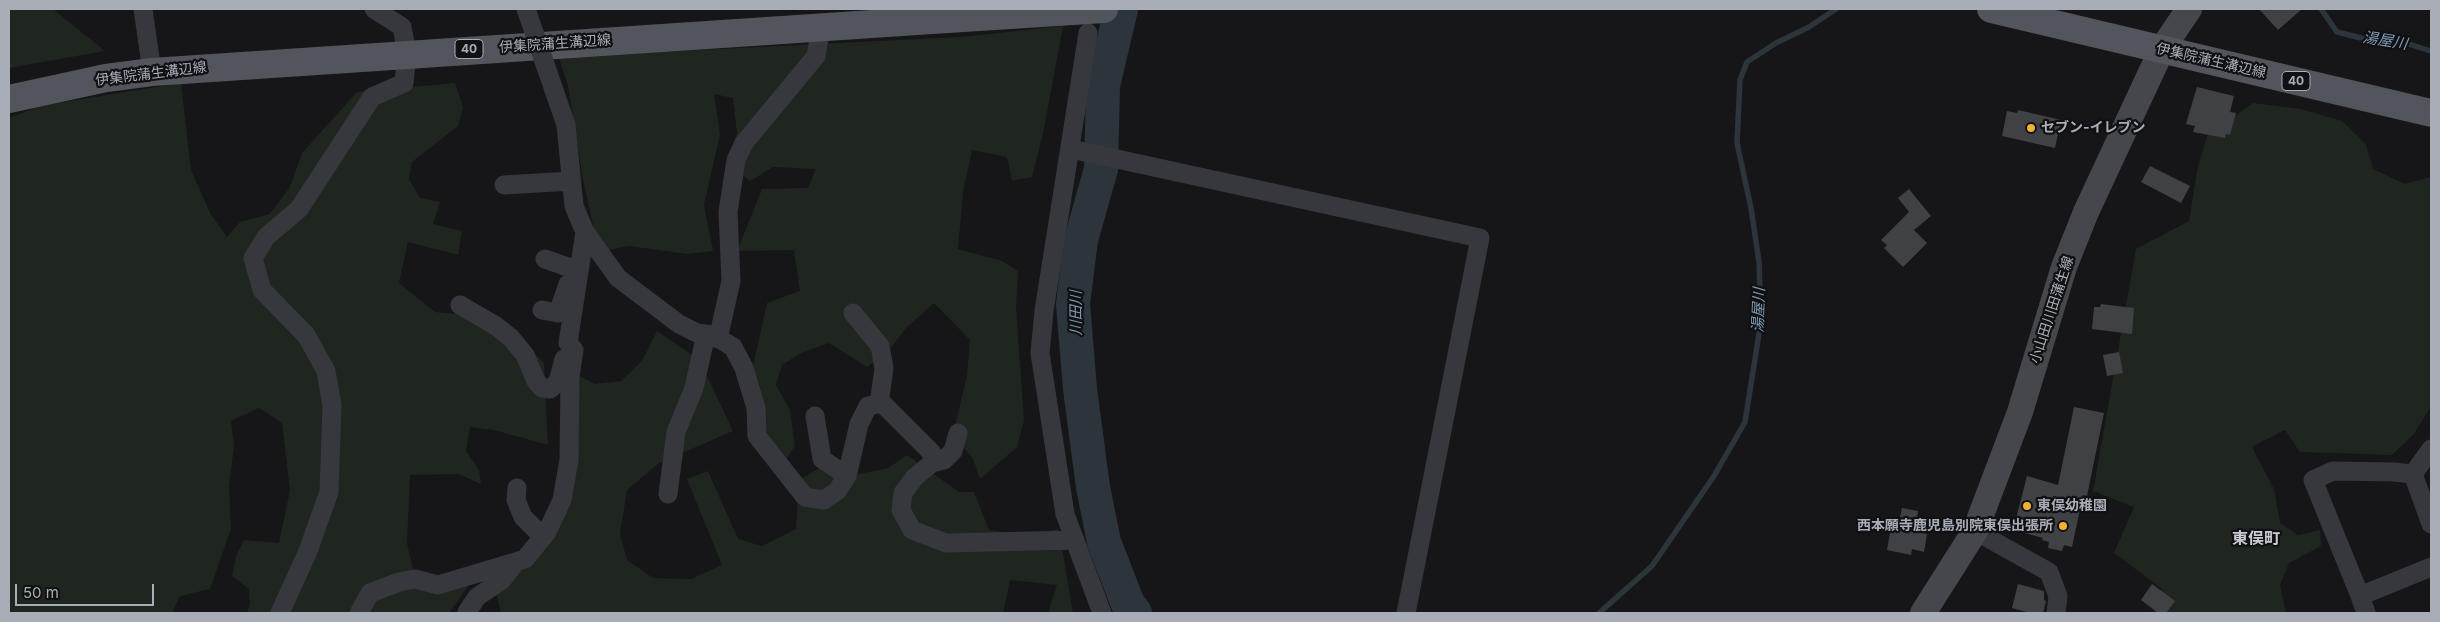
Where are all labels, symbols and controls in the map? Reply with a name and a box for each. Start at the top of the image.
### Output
water label: 湯屋川 [2361,29,2409,53]
street label: 伊集院蒲生溝辺線 [499,32,611,56]
road number: 40 [455,40,483,59]
street label: 伊集院蒲生溝辺線 [2155,40,2267,82]
street label: 伊集院蒲生溝辺線 [94,59,208,89]
road number: 40 [2282,72,2310,90]
place label: セブン-イレブン [2041,120,2146,136]
marker: セブン-イレブン [2025,122,2037,134]
street label: 小山田川田蒲生線 [2027,254,2077,366]
water label: 湯屋川 [1749,287,1769,333]
water label: 川田川 [1067,291,1085,335]
place label: 東俣幼稚園 [2037,498,2107,514]
marker: 東俣幼稚園 [2021,500,2033,512]
place label: 西本願寺鹿児島別院東俣出張所 [1857,518,2053,534]
marker: 西本願寺鹿児島別院東俣出張所 [2057,520,2069,532]
district label: 東俣町 [2232,529,2280,549]
scale bar [18,574,156,606]
text: 50 m [23,583,59,602]

